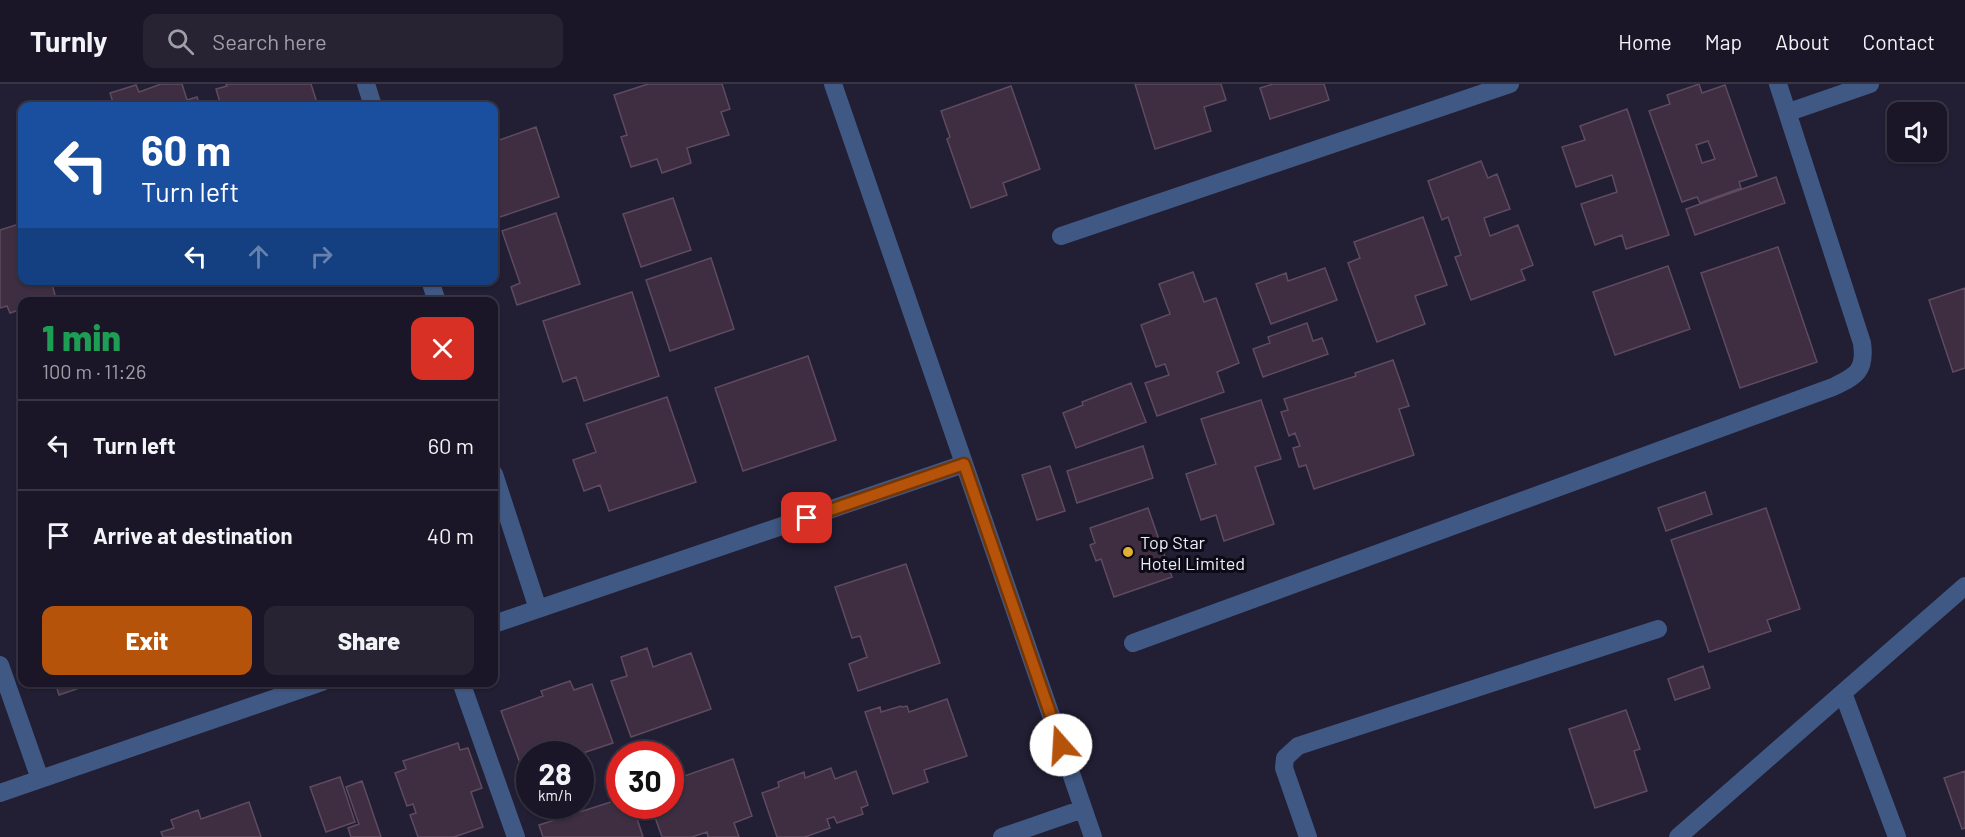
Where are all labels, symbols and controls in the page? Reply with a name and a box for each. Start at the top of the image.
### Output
search box [143,14,563,68]
text: Turnly [30,24,107,58]
icon: search [164,25,197,58]
text: Search here [212,28,327,54]
text: Home [1618,29,1672,54]
text: Map [1705,29,1742,54]
text: About [1775,29,1830,54]
text: Contact [1863,29,1935,54]
map controls [1887,102,1947,162]
button: sound [1887,102,1947,162]
text: 60 m [141,124,231,174]
icon: left [42,126,120,204]
text: Turn left [141,175,239,207]
icon: left [179,240,212,273]
icon: ahead [242,240,275,273]
icon: right [305,240,338,273]
text: 1 min [42,315,121,358]
button: close [411,317,474,380]
text: 100 m · 11:26 [42,359,146,383]
icon: left [42,429,75,462]
text: Turn left [93,432,176,458]
text: 60 m [428,432,474,458]
pin [781,492,832,543]
icon: arrive [790,501,823,534]
icon: arrive [42,519,75,552]
text: Arrive at destination [93,522,292,548]
text: 40 m [427,522,474,548]
place label: Top Star Hotel Limited [1140,531,1245,574]
marker: Top Star Hotel Limited [1121,545,1135,559]
button: Exit [42,606,252,675]
button: Share [264,606,474,675]
position arrow [1029,713,1093,777]
speed limit sign: 30 [606,741,684,819]
text: 28 [538,755,572,791]
text: km/h [538,786,572,804]

